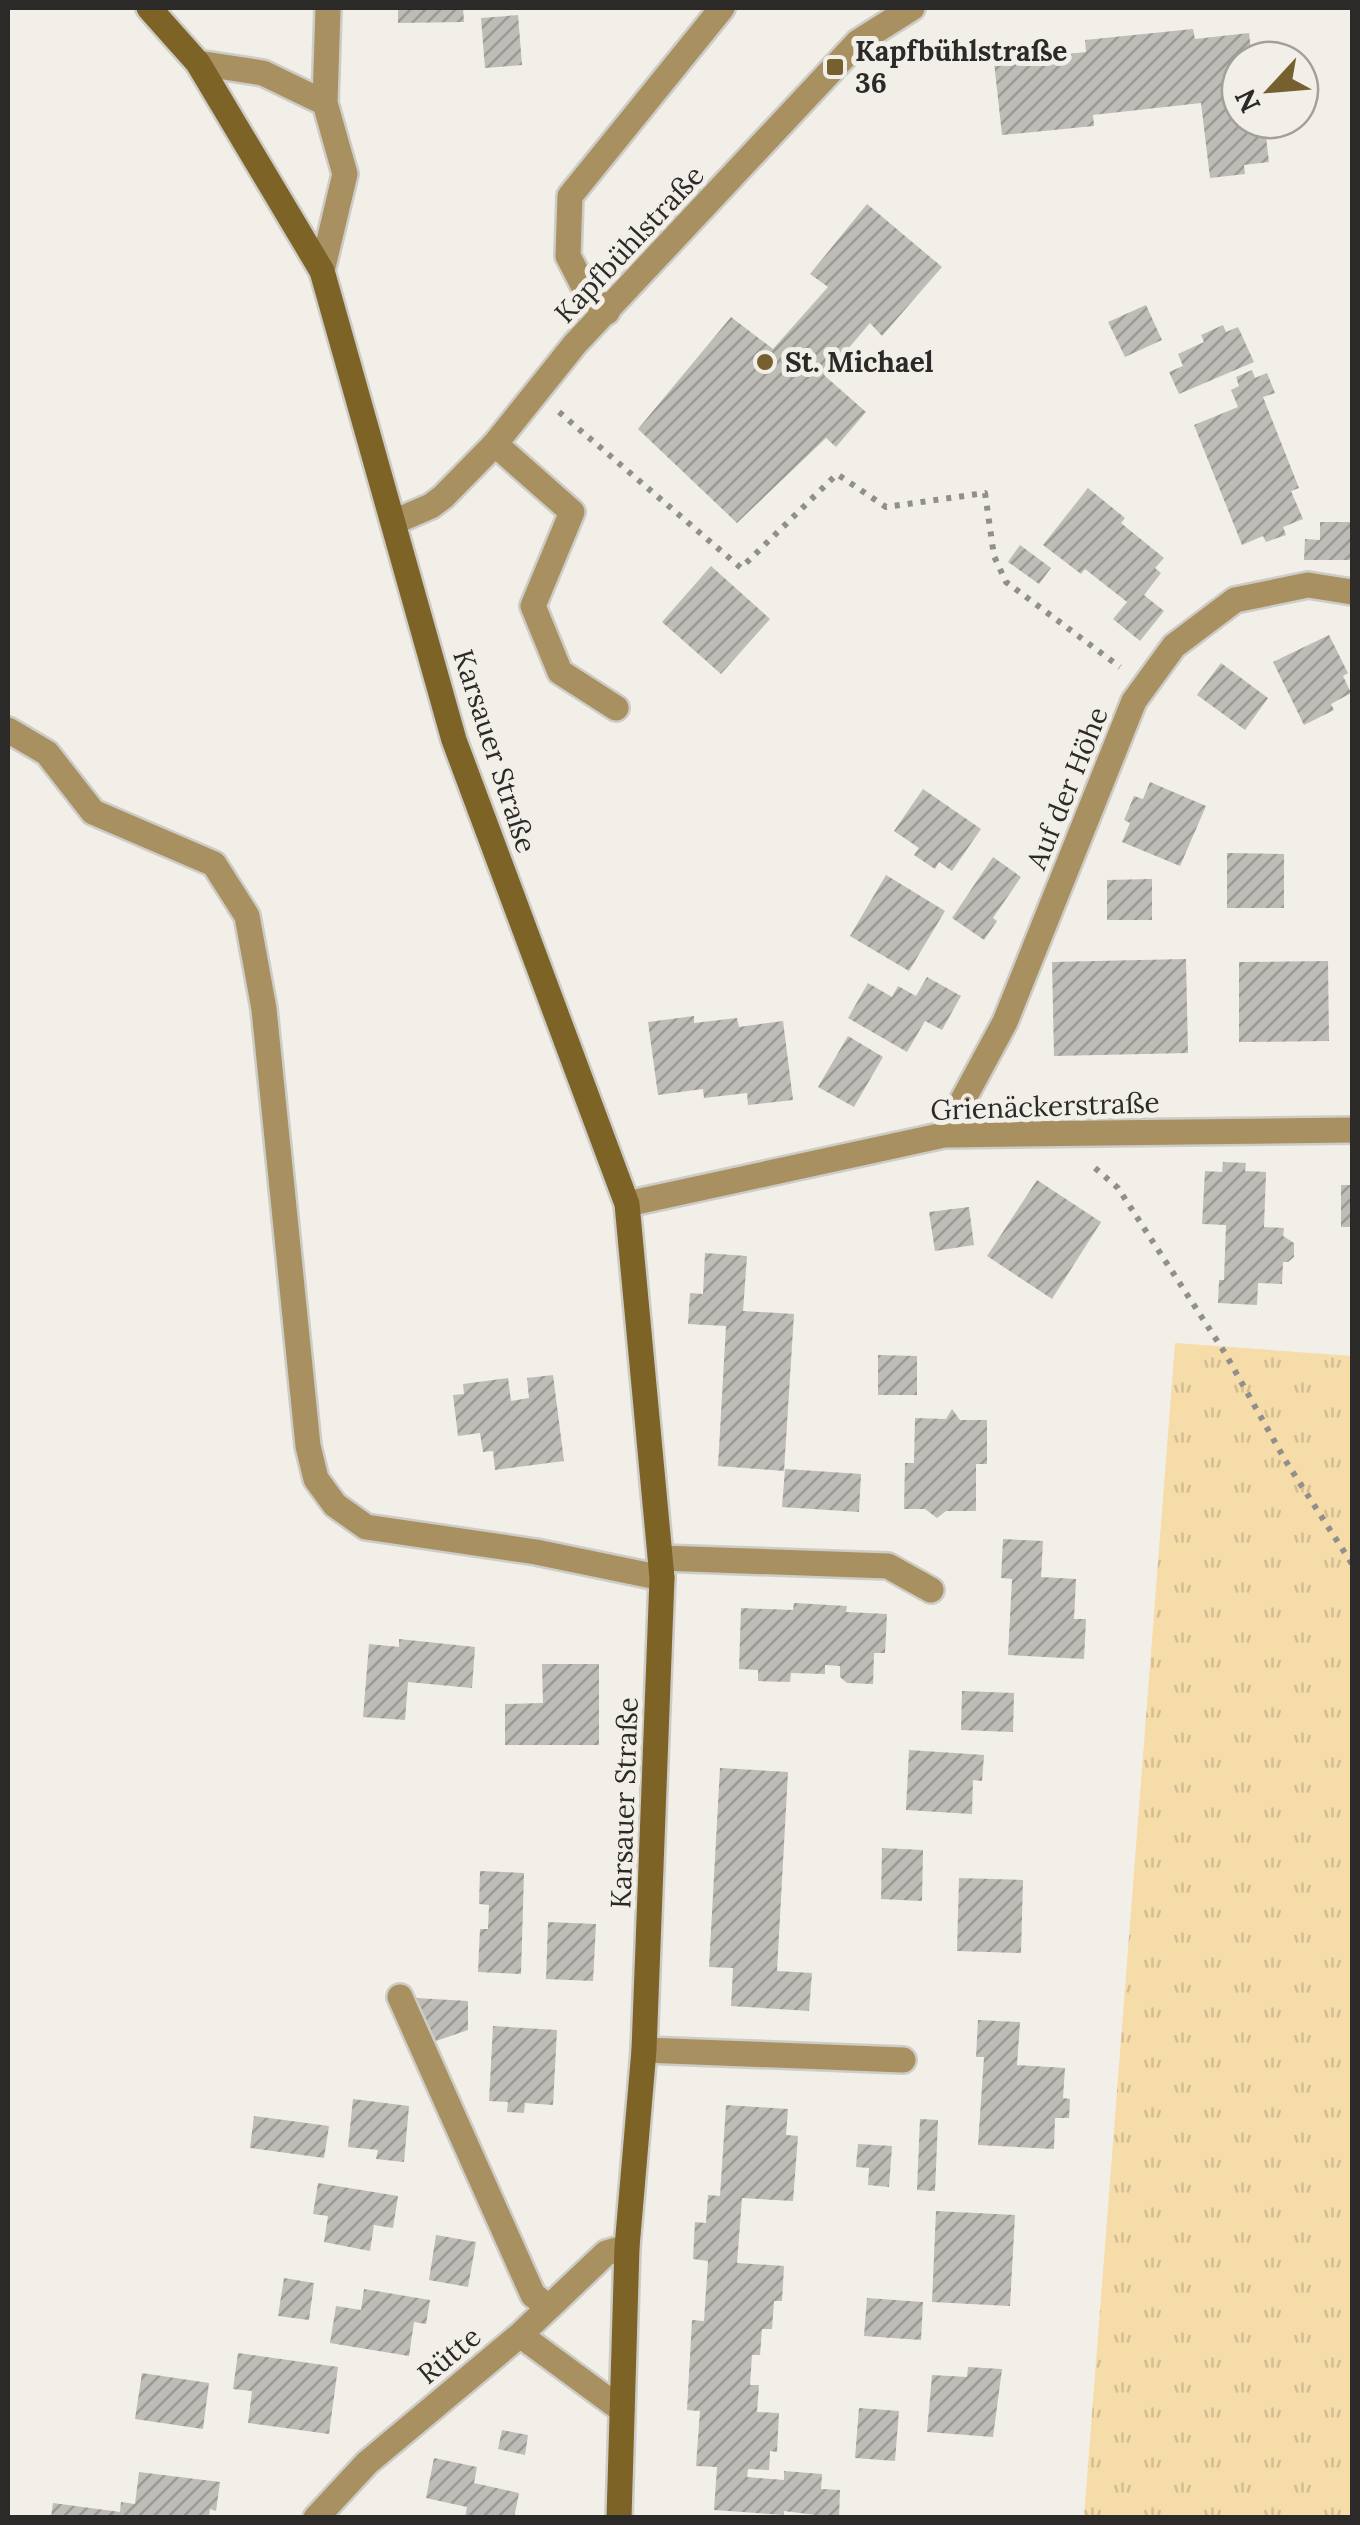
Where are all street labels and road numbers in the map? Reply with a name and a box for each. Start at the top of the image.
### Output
street label: Kapfbühlstraße [547,157,711,331]
street label: Karsauer Straße [445,645,545,857]
street label: Auf der Höhe [1018,701,1116,875]
street label: Grienäckerstraße [930,1084,1160,1128]
street label: Karsauer Straße [602,1697,646,1909]
street label: Rütte [410,2318,488,2392]

